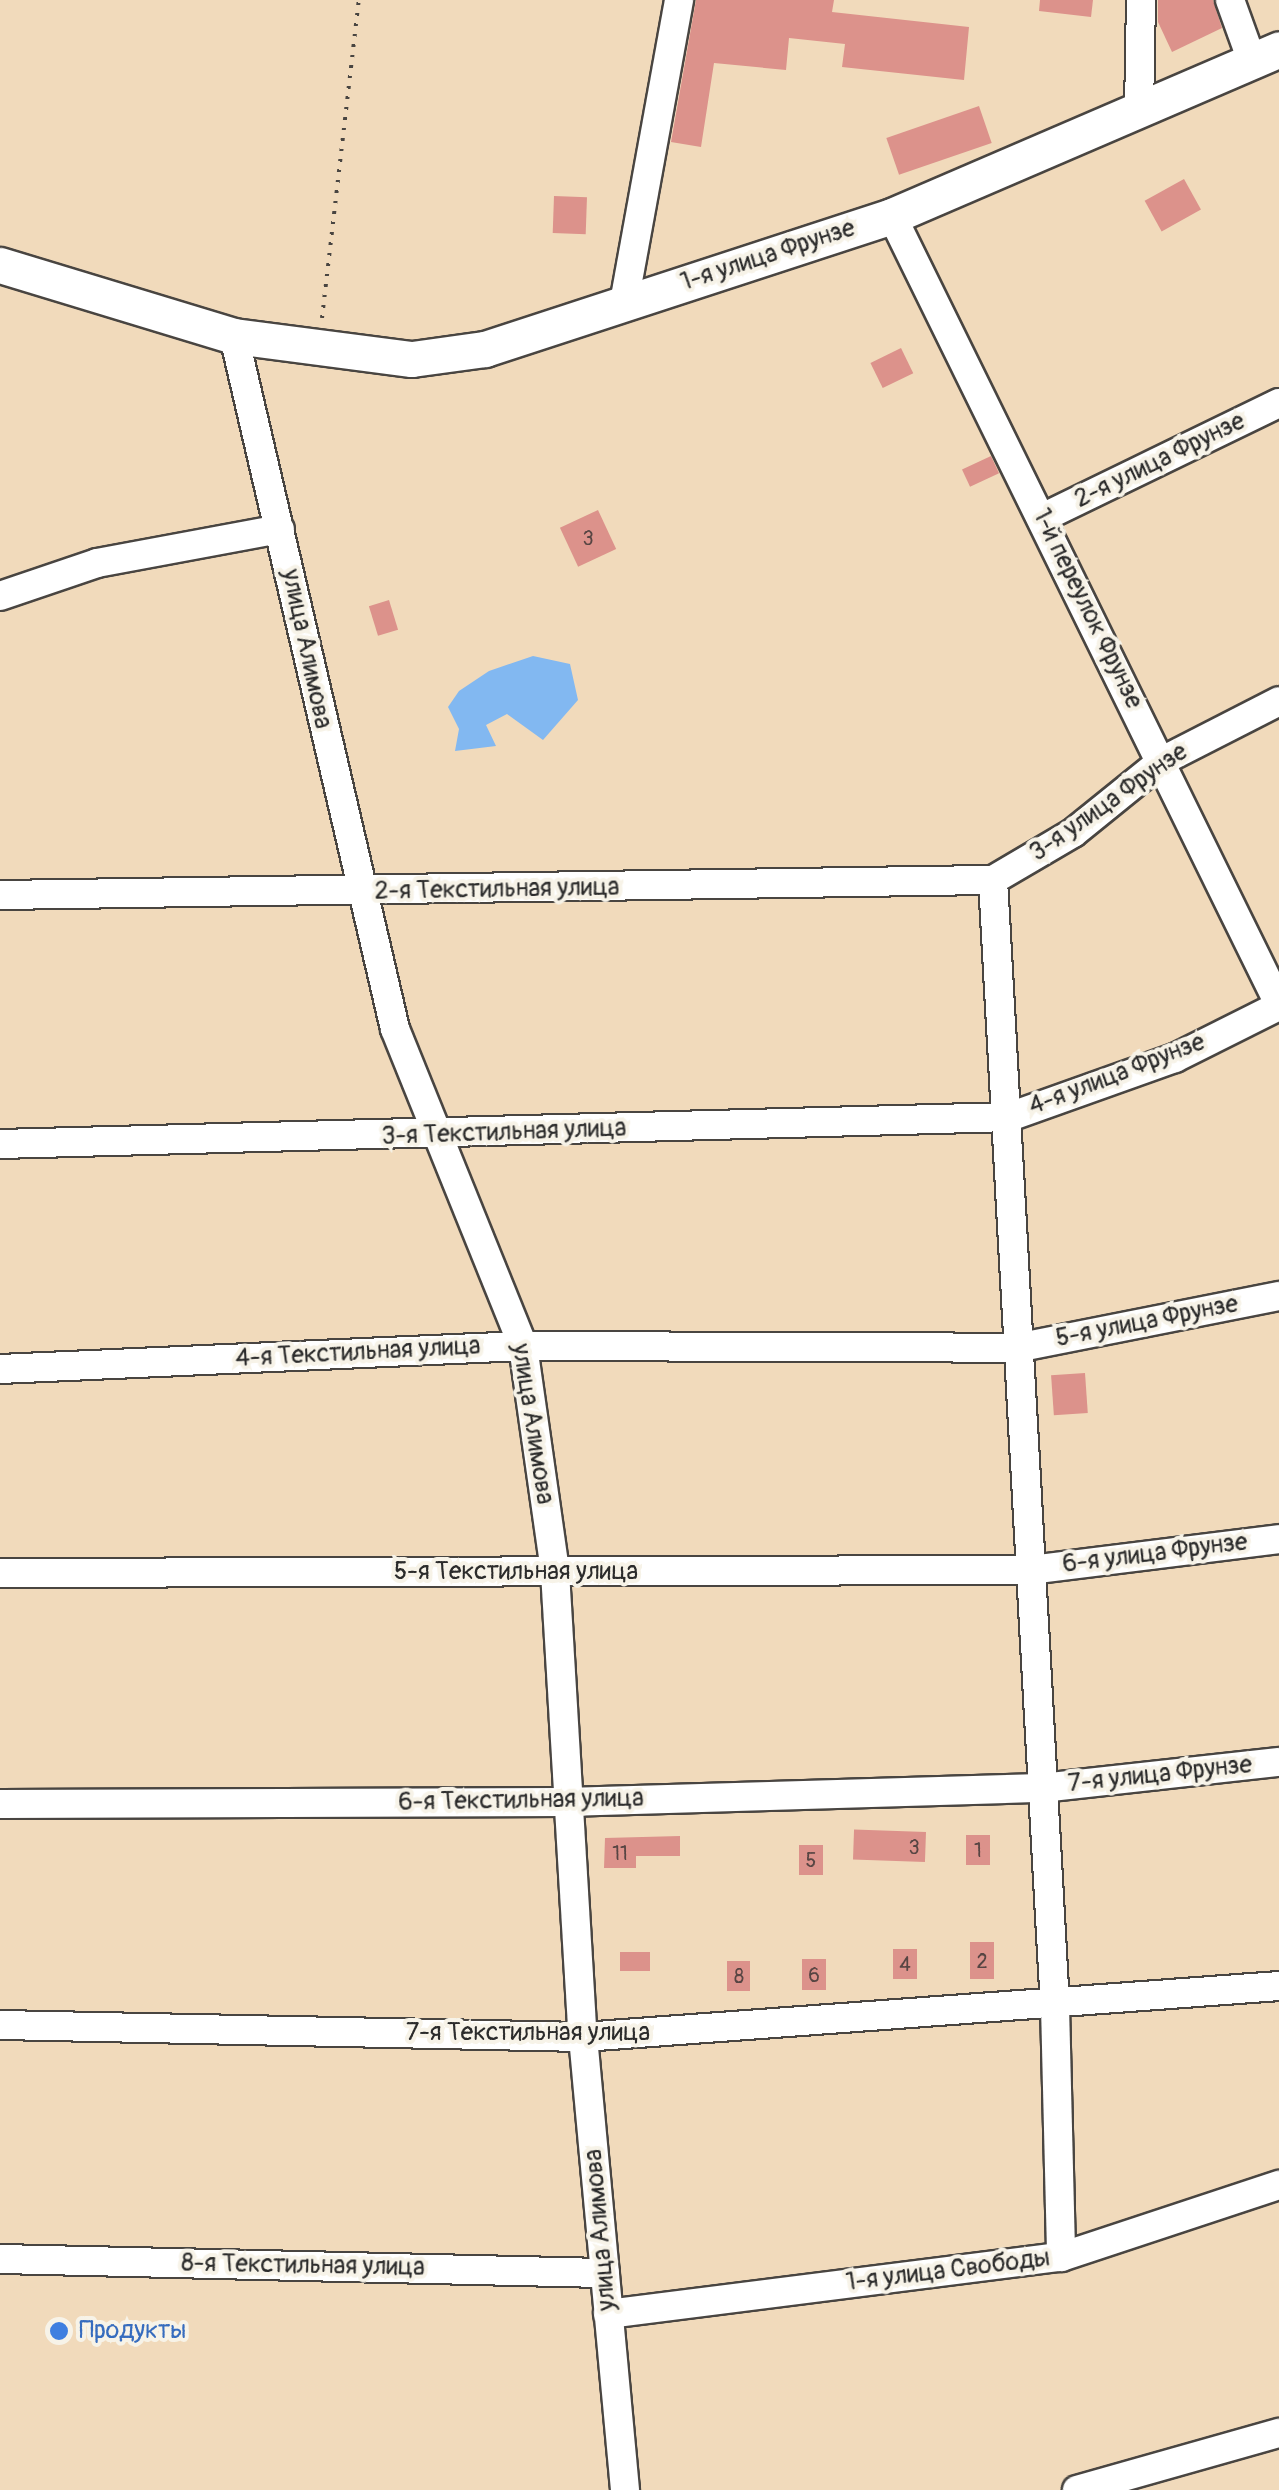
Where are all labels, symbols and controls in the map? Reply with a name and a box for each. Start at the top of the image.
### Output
street label: 1-я улица Фрунзе [677,214,859,298]
street label: 2-я улица Фрунзе [1070,407,1250,515]
street label: 1-й переулок Фрунзе [1026,504,1148,714]
house number: 3 [582,526,594,550]
street label: улица Алимова [274,567,338,731]
street label: 3-я улица Фрунзе [1024,738,1194,868]
street label: 2-я Текстильная улица [374,873,620,907]
street label: 4-я улица Фрунзе [1025,1028,1209,1122]
street label: 3-я Текстильная улица [381,1114,627,1152]
street label: 5-я улица Фрунзе [1053,1290,1241,1354]
street label: 4-я Текстильная улица [235,1332,481,1374]
street label: улица Алимова [505,1342,559,1506]
street label: 6-я улица Фрунзе [1061,1528,1249,1580]
street label: 5-я Текстильная улица [394,1557,638,1587]
street label: 7-я улица Фрунзе [1067,1750,1253,1800]
street label: 6-я Текстильная улица [398,1784,644,1818]
house number: 3 [908,1835,920,1859]
house number: 1 [974,1838,982,1862]
house number: 11 [612,1841,628,1865]
house number: 5 [806,1848,816,1872]
house number: 2 [976,1949,988,1973]
house number: 4 [899,1952,911,1976]
house number: 6 [808,1963,820,1987]
house number: 8 [734,1964,744,1988]
street label: 7-я Текстильная улица [406,2018,650,2048]
street label: улица Алимова [579,2148,623,2312]
street label: 1-я улица Свободы [844,2244,1052,2298]
street label: 8-я Текстильная улица [181,2249,425,2283]
place label: Продукты [79,2316,186,2346]
marker: Продукты [48,2320,70,2342]

